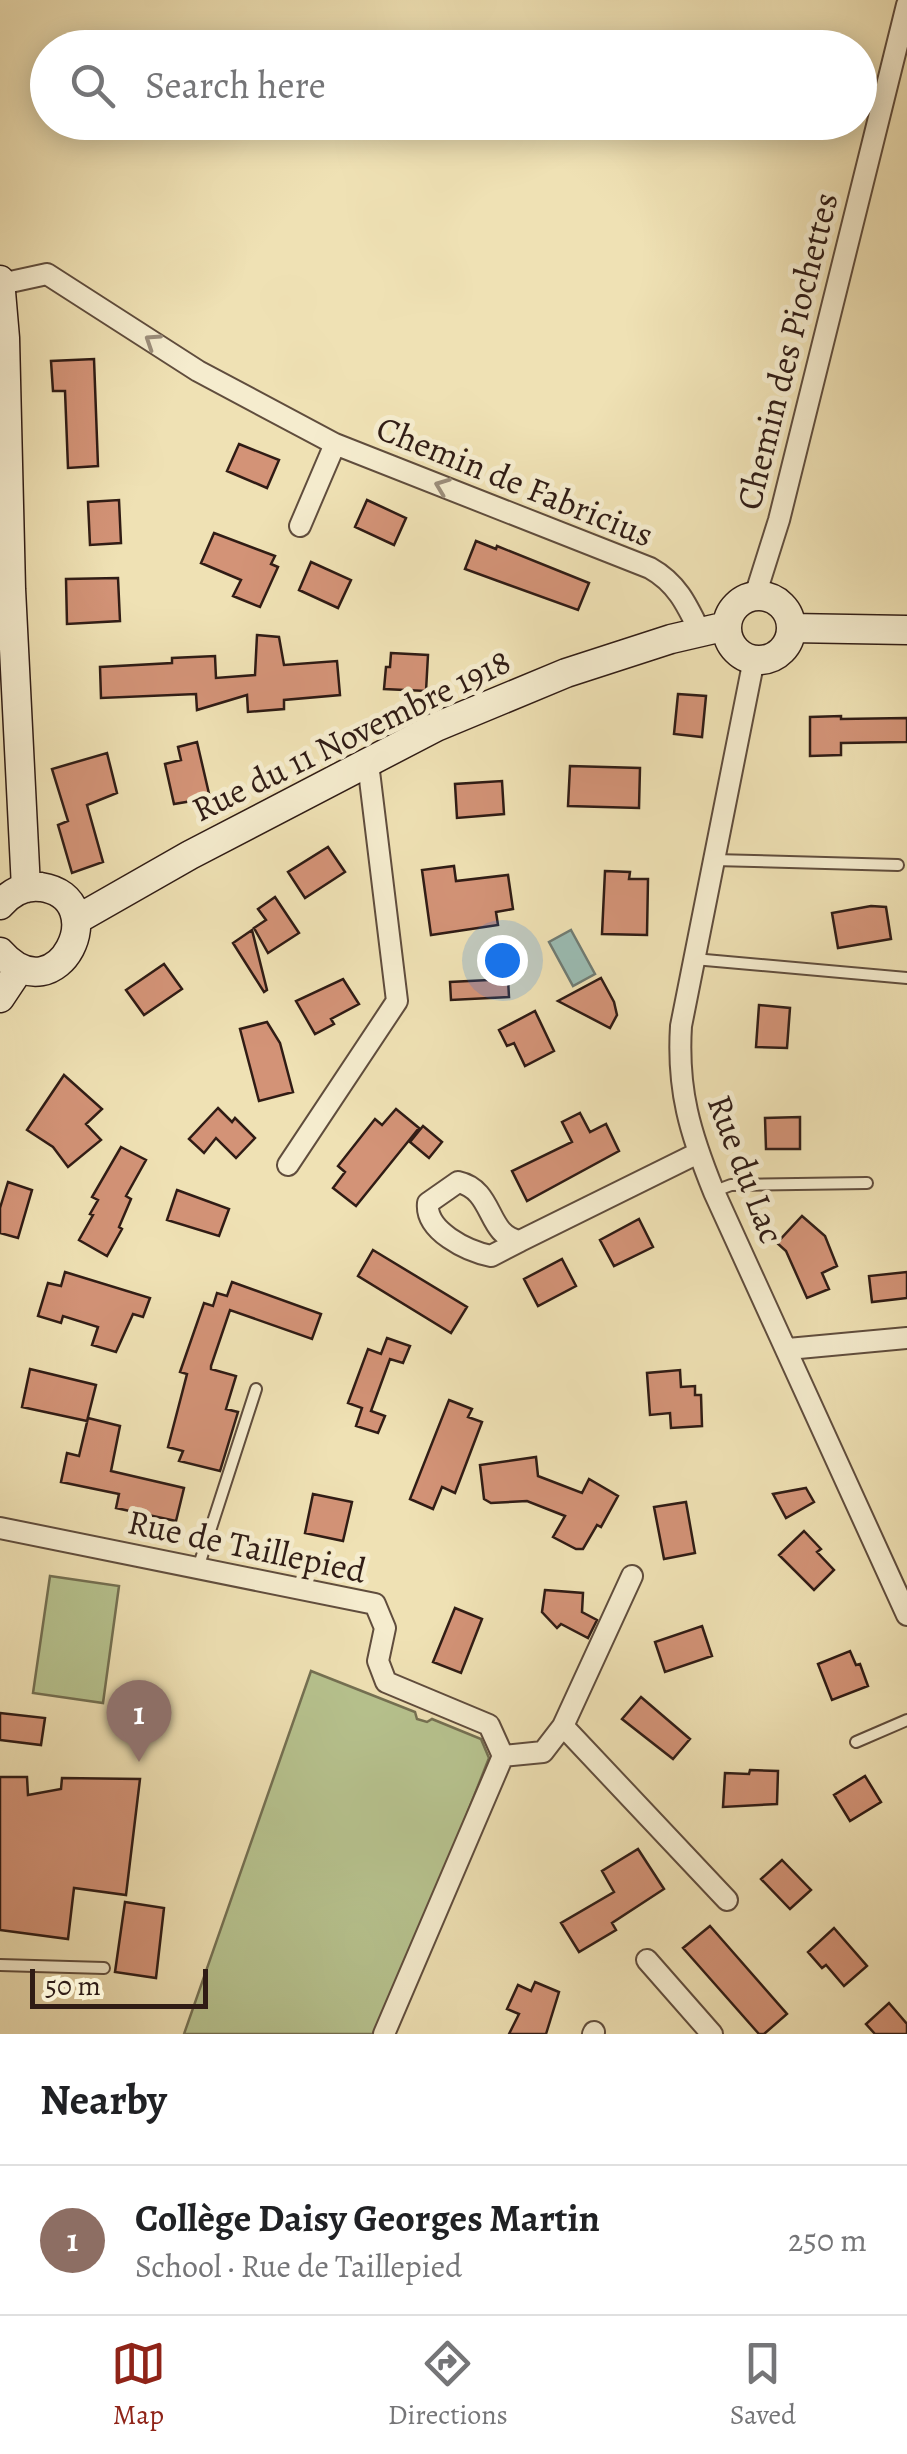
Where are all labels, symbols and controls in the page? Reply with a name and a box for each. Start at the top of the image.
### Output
search box [30,30,877,140]
icon: search [65,58,120,113]
text: Search here [145,59,326,111]
street label: Chemin des Piochettes [724,187,850,515]
one-way arrow [145,335,163,354]
street label: Chemin de Fabricius [370,404,660,558]
one-way arrow [434,477,452,497]
street label: Rue du 11 Novembre 1918 [184,637,518,833]
your location [477,935,528,986]
street label: Rue du Lac [696,1088,796,1250]
street label: Rue de Taillepied [123,1497,371,1595]
pin: 1 [106,1680,172,1762]
scale bar [30,1964,208,2008]
text: 50 m [45,1967,101,2005]
text: Nearby [40,2071,167,2128]
text: Collège Daisy Georges Martin [135,2192,600,2244]
text: 1 [67,2218,78,2262]
text: 250 m [788,2218,867,2262]
text: School · Rue de Taillepied [135,2244,462,2288]
tab: Map [111,2336,166,2434]
tab: Directions [388,2336,508,2434]
tab: Saved [730,2336,796,2434]

